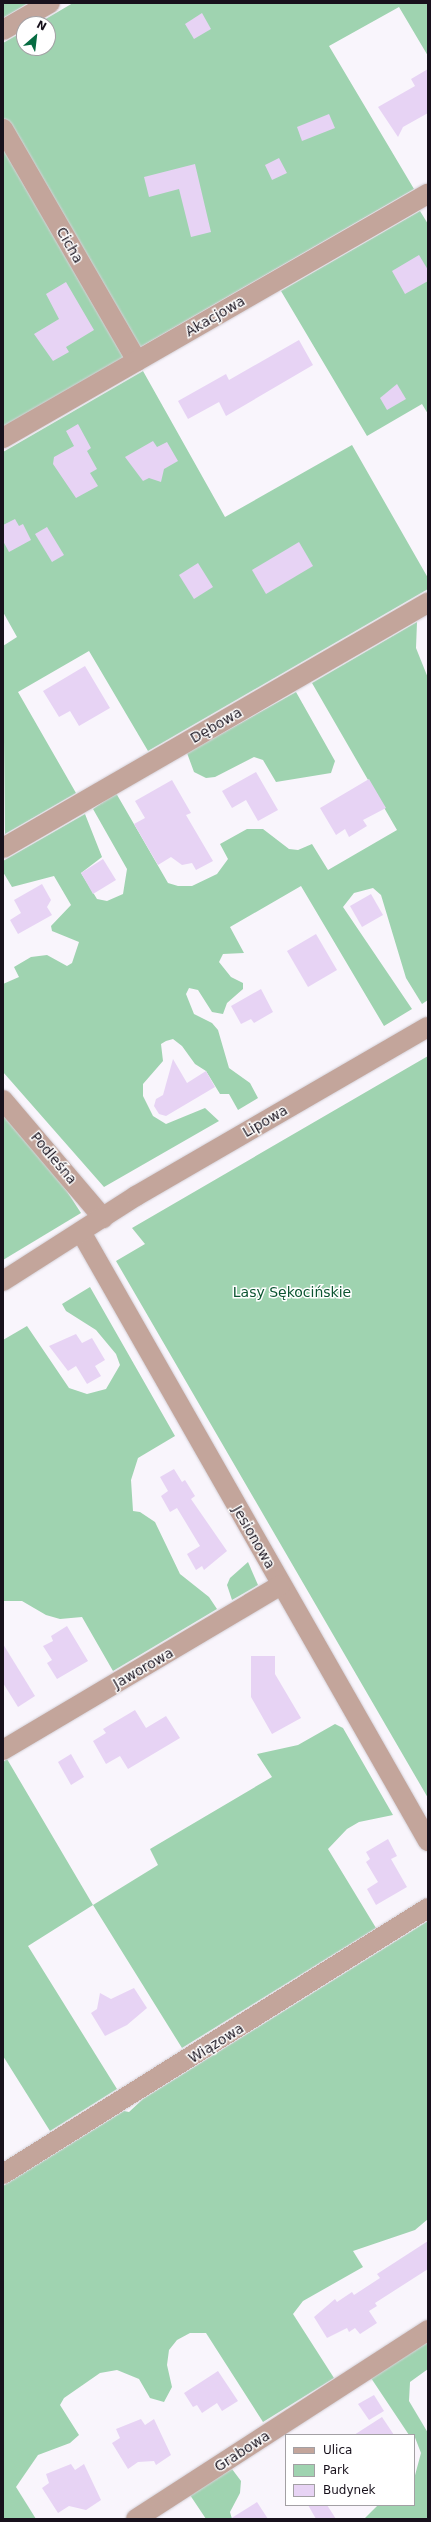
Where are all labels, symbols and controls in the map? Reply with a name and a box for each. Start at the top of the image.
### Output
north arrow [16,16,56,56]
text: N [34,18,49,34]
street label: Cicha [53,224,87,266]
street label: Akacjowa [182,292,248,340]
street label: Dębowa [187,704,245,746]
street label: Lipowa [240,1101,290,1141]
street label: Podleśna [27,1129,81,1187]
park label: Lasy Sękocińskie [233,1284,351,1300]
street label: Jesionowa [229,1503,279,1571]
street label: Jaworowa [110,1644,176,1692]
street label: Wiązowa [185,2019,247,2067]
street label: Grabowa [211,2427,273,2475]
legend [285,2434,415,2506]
text: Ulica [323,2443,352,2457]
text: Park [323,2463,349,2477]
text: Budynek [323,2483,376,2497]

